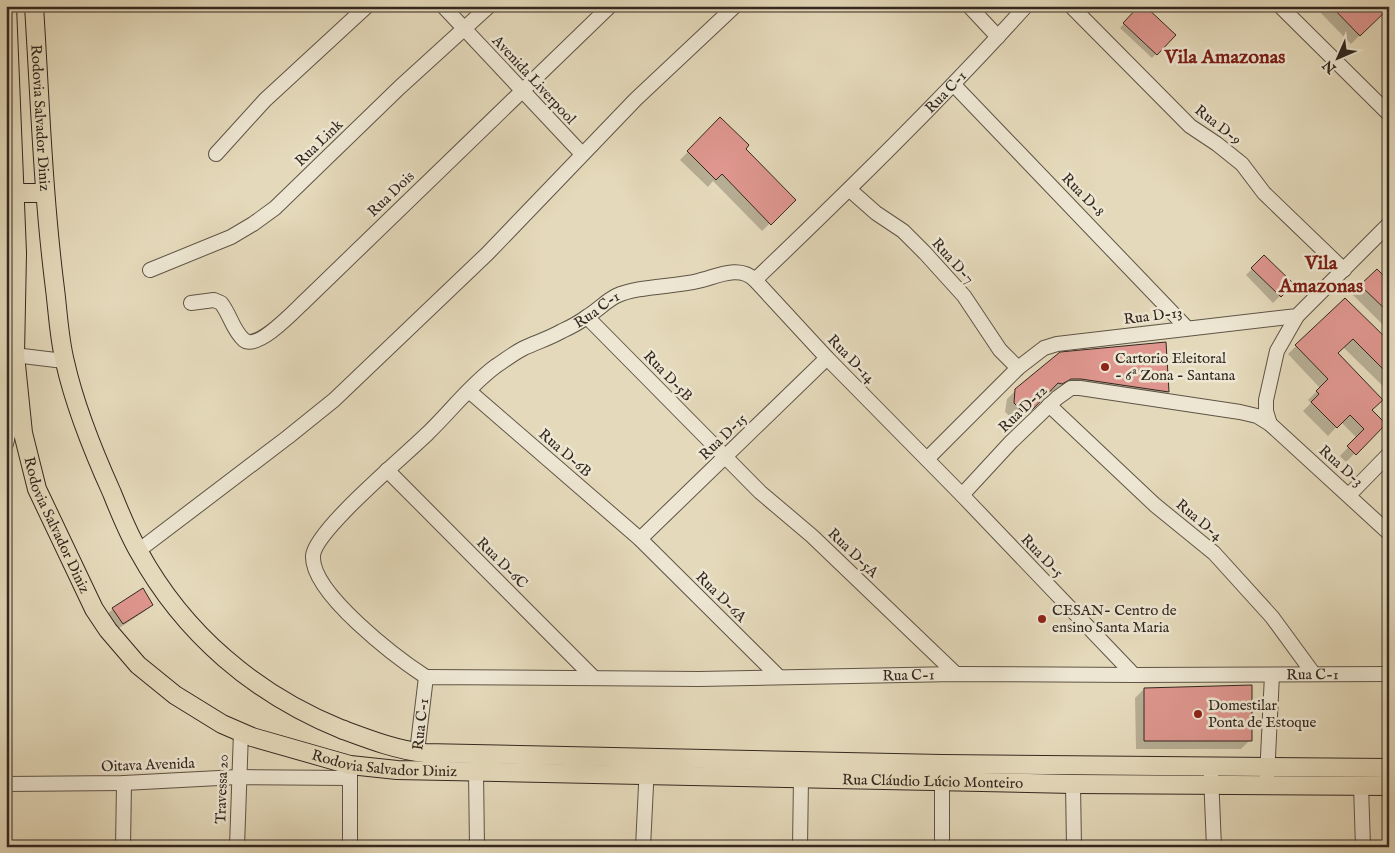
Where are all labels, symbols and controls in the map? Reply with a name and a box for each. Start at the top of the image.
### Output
street label: Avenida Liverpool [487,31,581,129]
north arrow [1312,32,1362,82]
street label: Rodovia Salvador Diniz [27,44,55,192]
district label: Vila Amazonas [1164,45,1285,70]
text: N [1319,56,1341,78]
street label: Rua C-1 [921,66,970,117]
street label: Rua D-9 [1191,101,1245,149]
street label: Rua Link [291,115,348,171]
street label: Rua Dois [363,167,419,221]
street label: Rua D-8 [1057,169,1109,221]
street label: Rua D-7 [928,234,978,288]
district label: Vila Amazonas [1278,251,1363,299]
street label: Rua C-1 [570,286,623,332]
street label: Rua D-13 [1123,303,1183,329]
street label: Rua D-14 [823,331,879,388]
street label: Rua D-5B [639,347,697,405]
place label: Cartorio Eleitoral - 6ª Zona - Santana [1115,349,1236,385]
marker: Cartorio Eleitoral - 6ª Zona - Santana [1099,361,1111,373]
street label: Rua D-12 [995,381,1051,437]
street label: Rua D-15 [695,409,751,464]
street label: Rua D-6B [535,425,595,481]
street label: Rua D-3 [1315,441,1367,491]
street label: Rodovia Salvador Diniz [20,455,95,596]
street label: Rua D-4 [1172,495,1227,545]
street label: Rua D-5A [824,524,883,582]
street label: Rua D-5 [1017,530,1068,582]
street label: Rua D-6C [472,533,532,593]
street label: Rua D-6A [692,568,751,627]
place label: CESAN- Centro de ensino Santa Maria [1052,601,1177,637]
marker: CESAN- Centro de ensino Santa Maria [1036,613,1048,625]
street label: Rua C-1 [882,665,935,685]
street label: Rua C-1 [1286,665,1339,684]
place label: Domestilar Ponta de Estoque [1208,696,1316,732]
street label: Rua C-1 [408,697,433,751]
marker: Domestilar Ponta de Estoque [1192,708,1204,720]
street label: Rodovia Salvador Diniz [309,745,457,781]
street label: Oitava Avenida [101,754,196,776]
street label: Travessa 20 [211,754,233,824]
street label: Rua Cláudio Lúcio Monteiro [842,770,1023,792]

